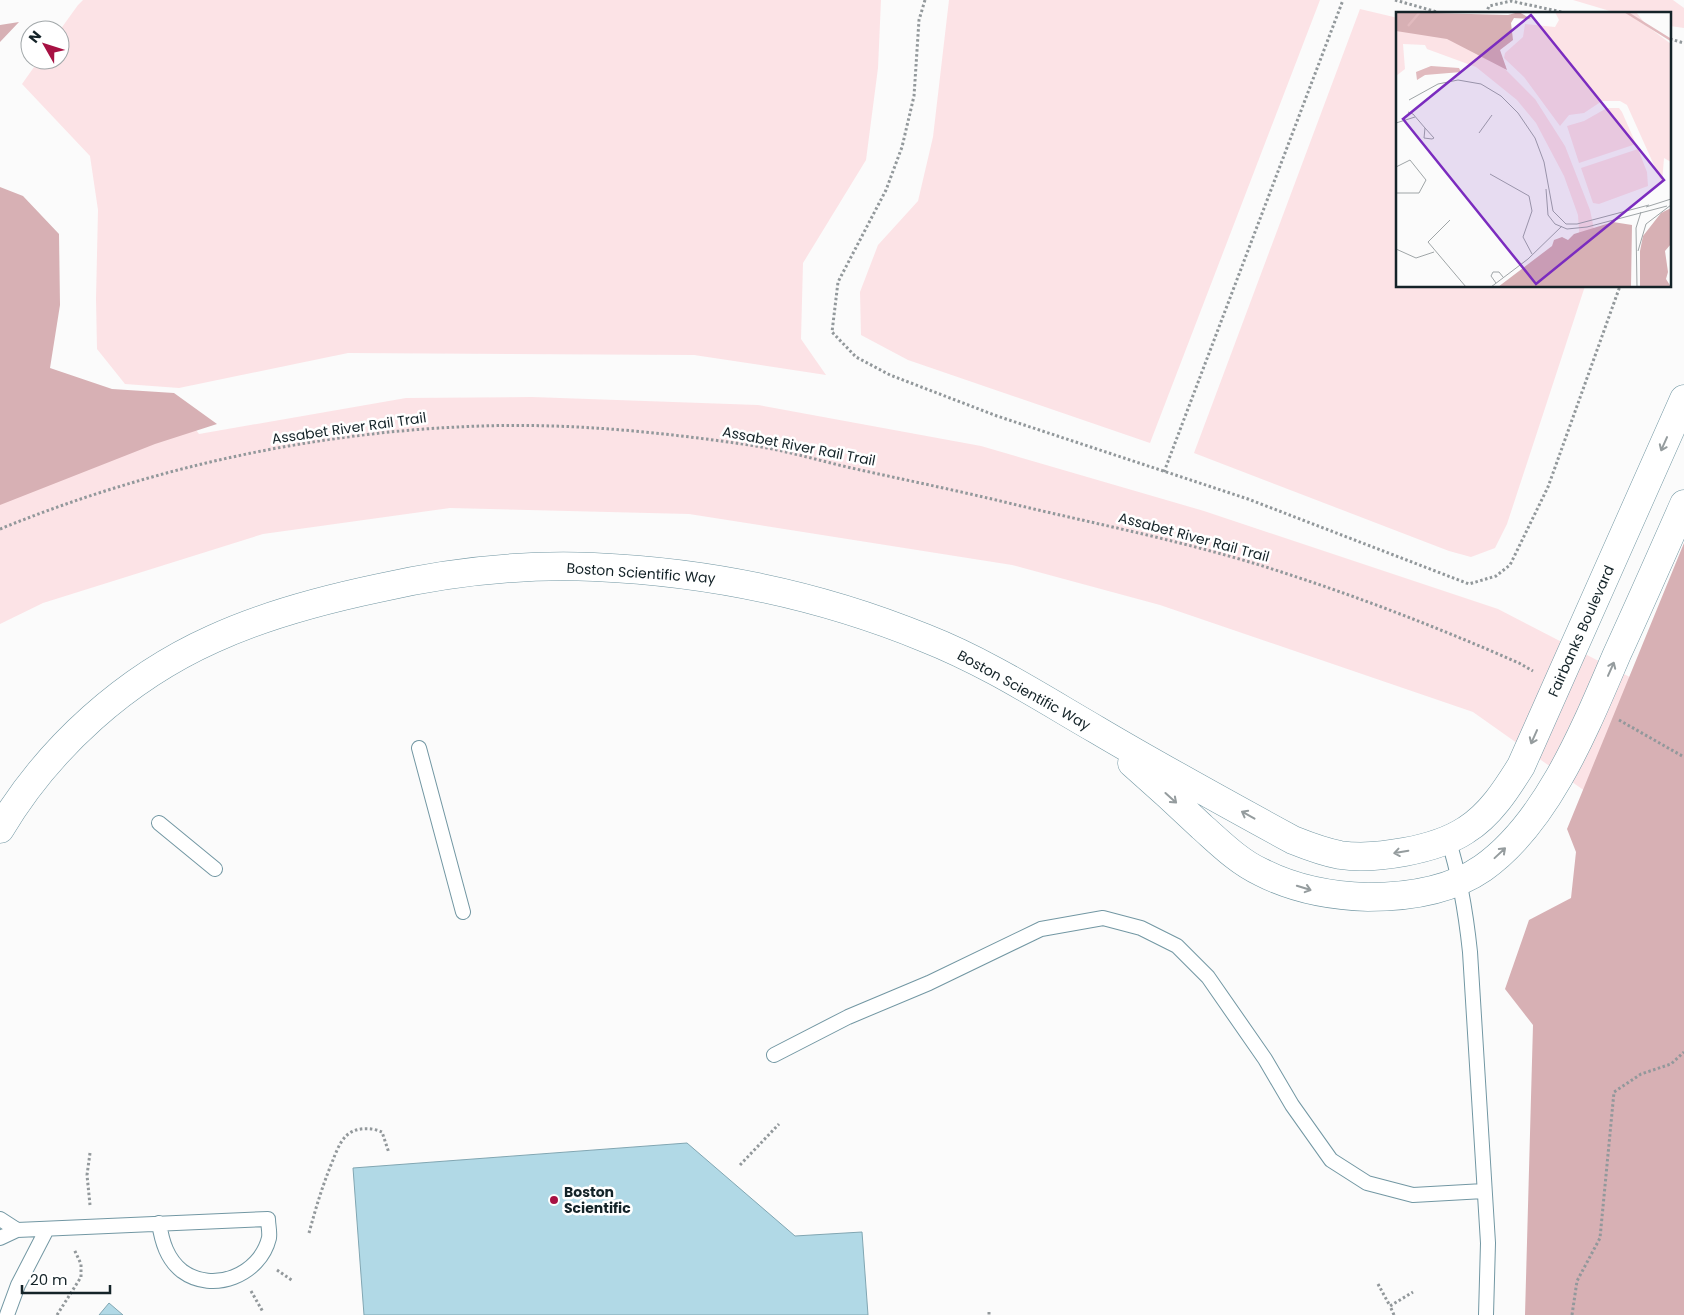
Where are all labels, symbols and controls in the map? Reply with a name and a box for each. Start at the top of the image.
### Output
inset map [1396,12,1672,288]
north arrow [20,20,70,70]
text: N [24,26,46,47]
street label: Assabet River Rail Trail [271,407,427,449]
street label: Assabet River Rail Trail [721,421,877,471]
one-way arrow [1659,436,1669,451]
street label: Assabet River Rail Trail [1116,507,1272,567]
street label: Boston Scientific Way [566,558,716,588]
street label: Fairbanks Boulevard [1543,562,1619,700]
street label: Boston Scientific Way [954,645,1094,735]
one-way arrow [1606,662,1616,677]
one-way arrow [1528,729,1538,744]
one-way arrow [1164,792,1177,804]
one-way arrow [1240,810,1255,820]
one-way arrow [1393,848,1409,858]
one-way arrow [1493,848,1506,859]
one-way arrow [1295,883,1311,893]
place label: Boston Scientific [564,1182,631,1218]
marker: Boston Scientific [548,1194,560,1206]
scale bar [22,1262,110,1294]
text: 20 m [30,1269,68,1290]

